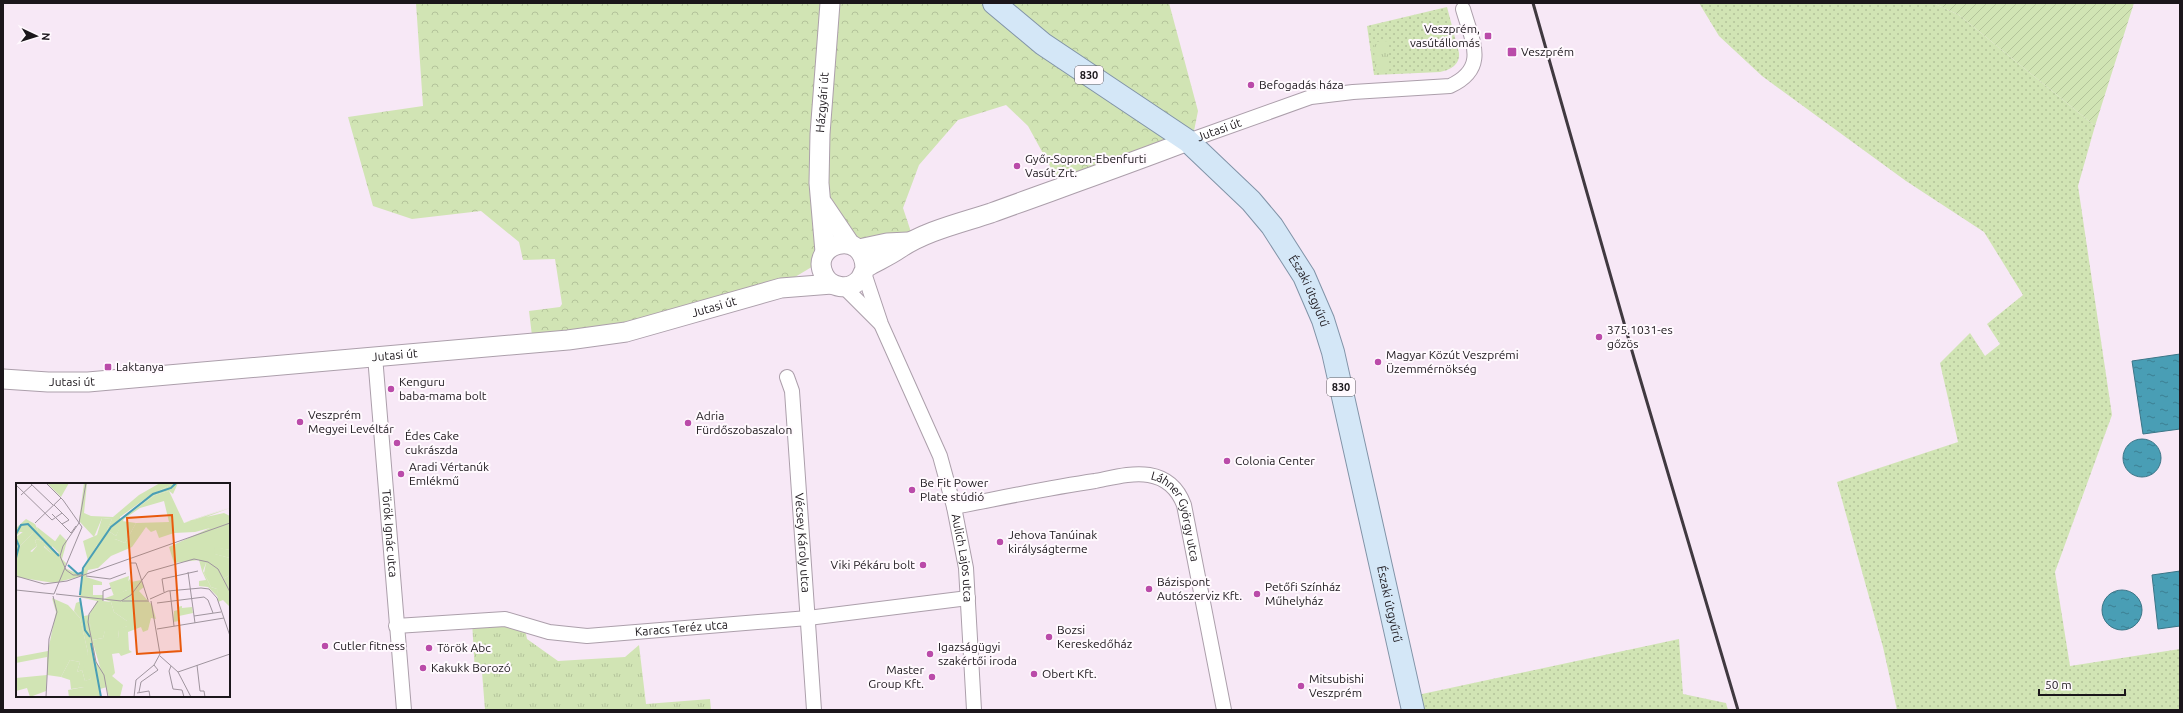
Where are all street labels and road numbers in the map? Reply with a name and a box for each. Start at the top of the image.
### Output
road number: 830 [1075,66,1103,84]
street label: Házgyári út [813,71,831,133]
street label: Jutasi út [1195,115,1243,143]
street label: Északi útgyűrű [1286,253,1332,328]
street label: Jutasi út [690,294,738,319]
street label: Jutasi út [371,346,418,363]
street label: Jutasi út [49,374,96,388]
road number: 830 [1327,378,1355,396]
street label: Láhner György utca [1150,469,1202,563]
street label: Török Ignác utca [380,489,400,578]
street label: Vécsey Károly utca [793,492,813,593]
street label: Aulich Lajos utca [949,513,975,603]
street label: Északi útgyűrű [1375,564,1405,643]
street label: Karacs Teréz utca [634,618,728,638]

